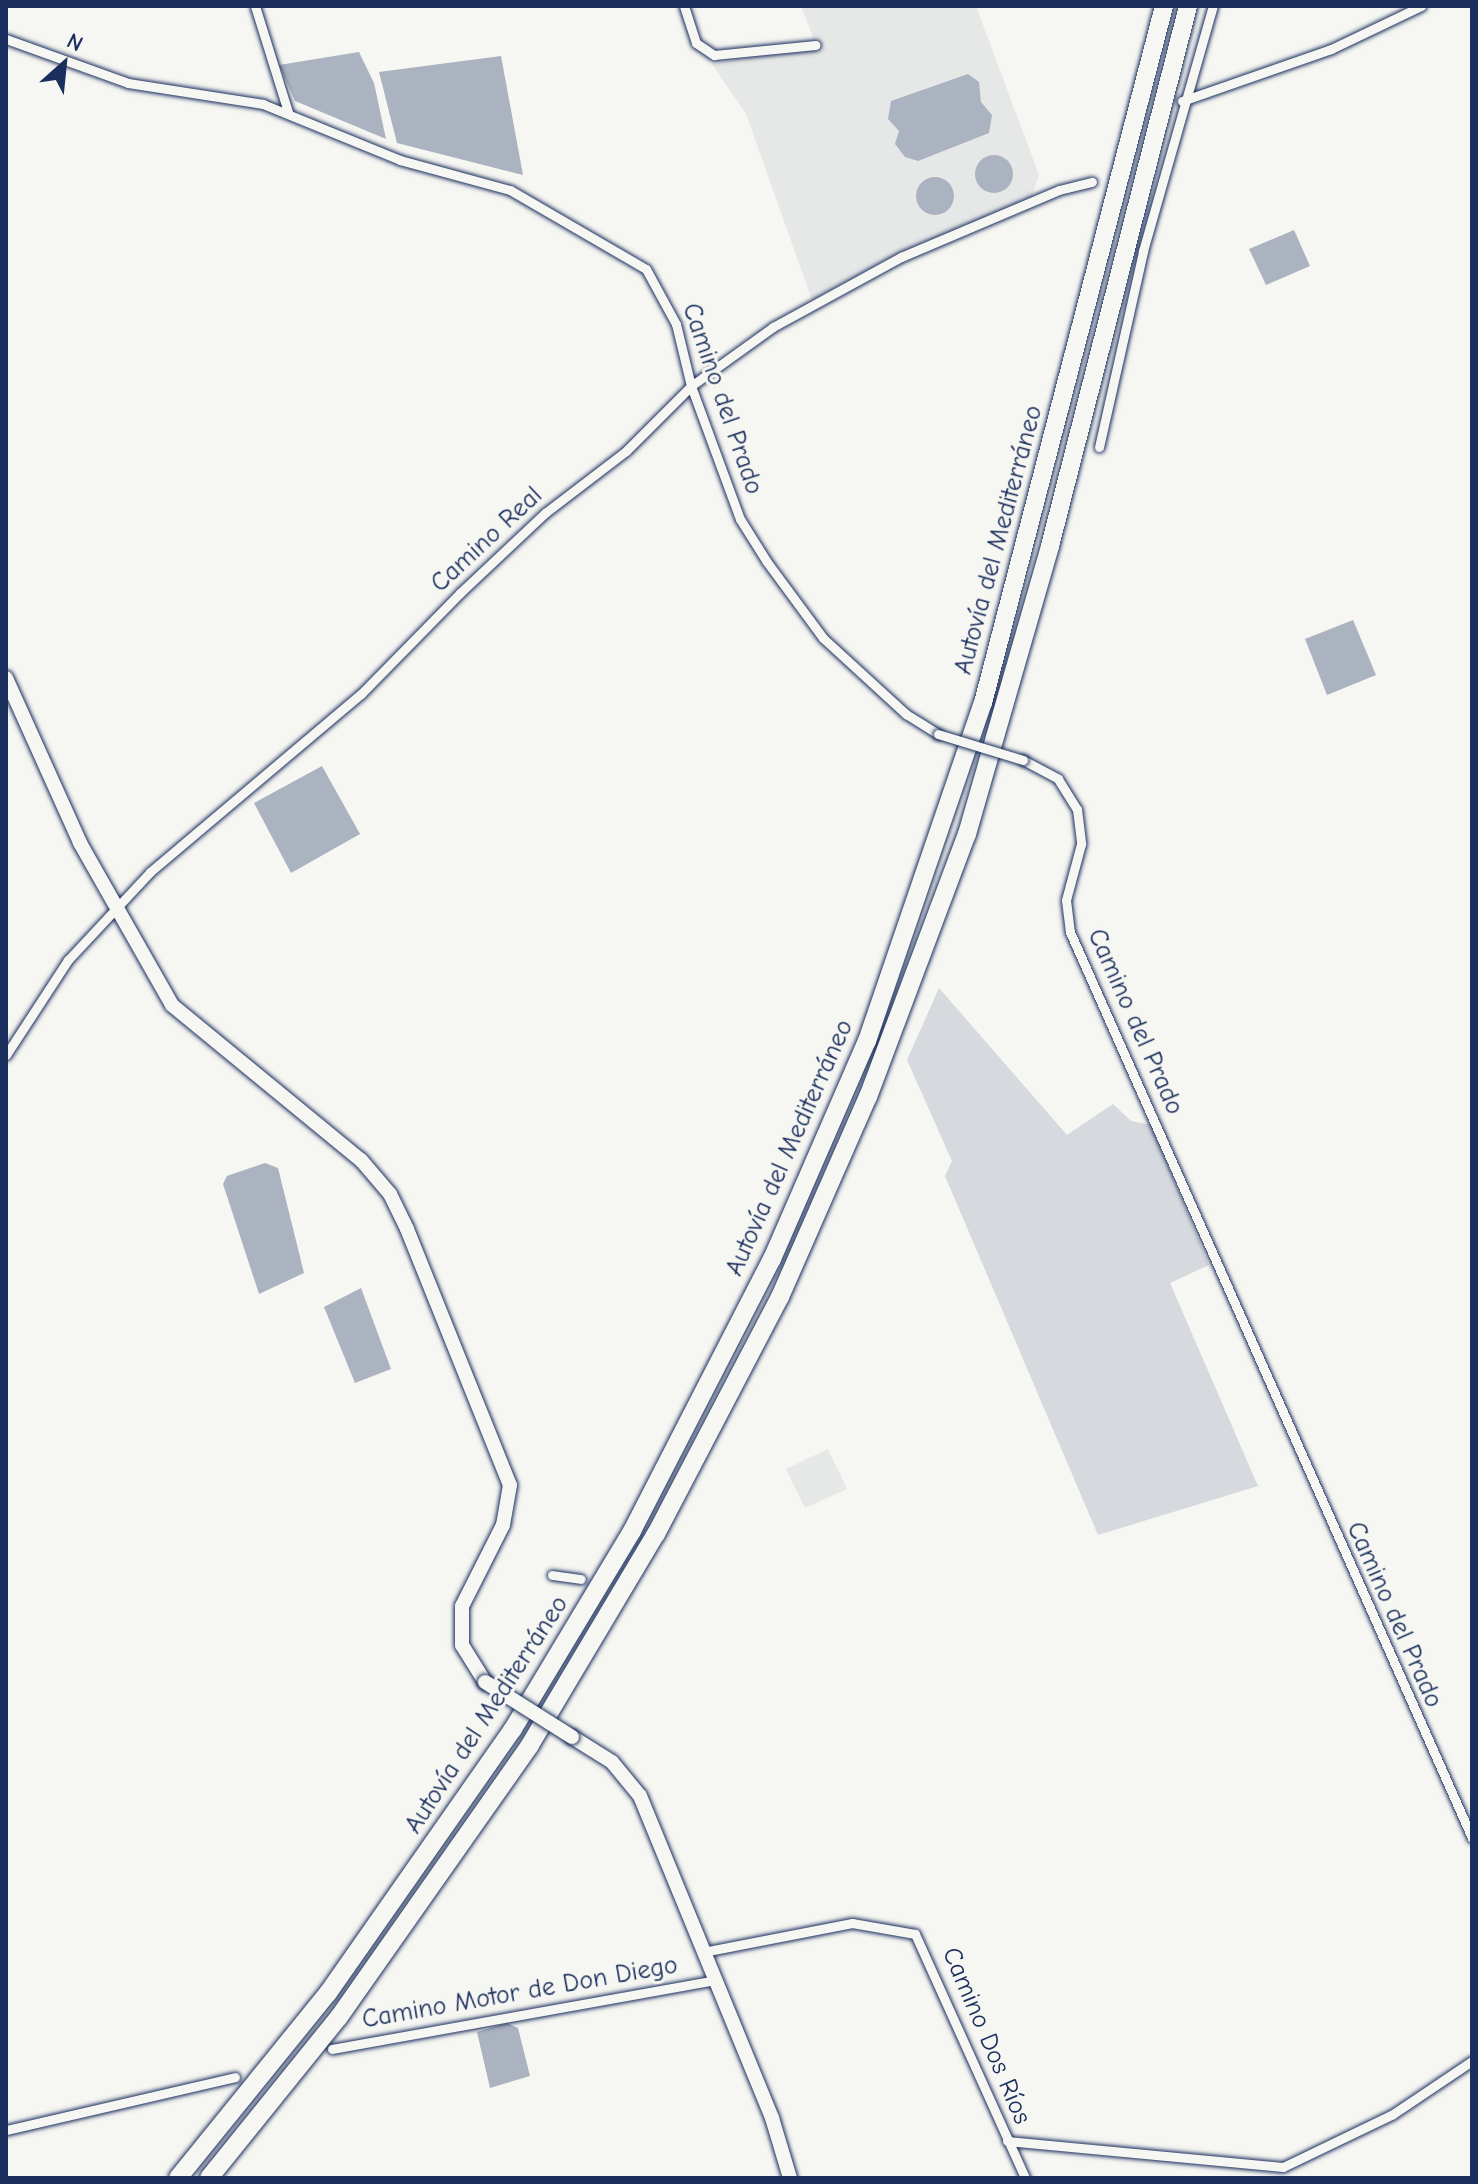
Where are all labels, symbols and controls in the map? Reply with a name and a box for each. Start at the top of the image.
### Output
north arrow [24,24,104,104]
text: N [63,28,87,57]
street label: Camino del Prado [675,299,769,499]
street label: Autovía del Mediterráneo [948,402,1050,678]
street label: Camino Real [425,481,549,599]
street label: Camino del Prado [1080,924,1190,1120]
street label: Autovía del Mediterráneo [719,1015,861,1281]
street label: Camino del Prado [1339,1517,1449,1713]
street label: Autovía del Mediterráneo [398,1590,576,1840]
street label: Camino Dos Ríos [935,1943,1037,2129]
street label: Camino Motor de Don Diego [360,1950,680,2036]

